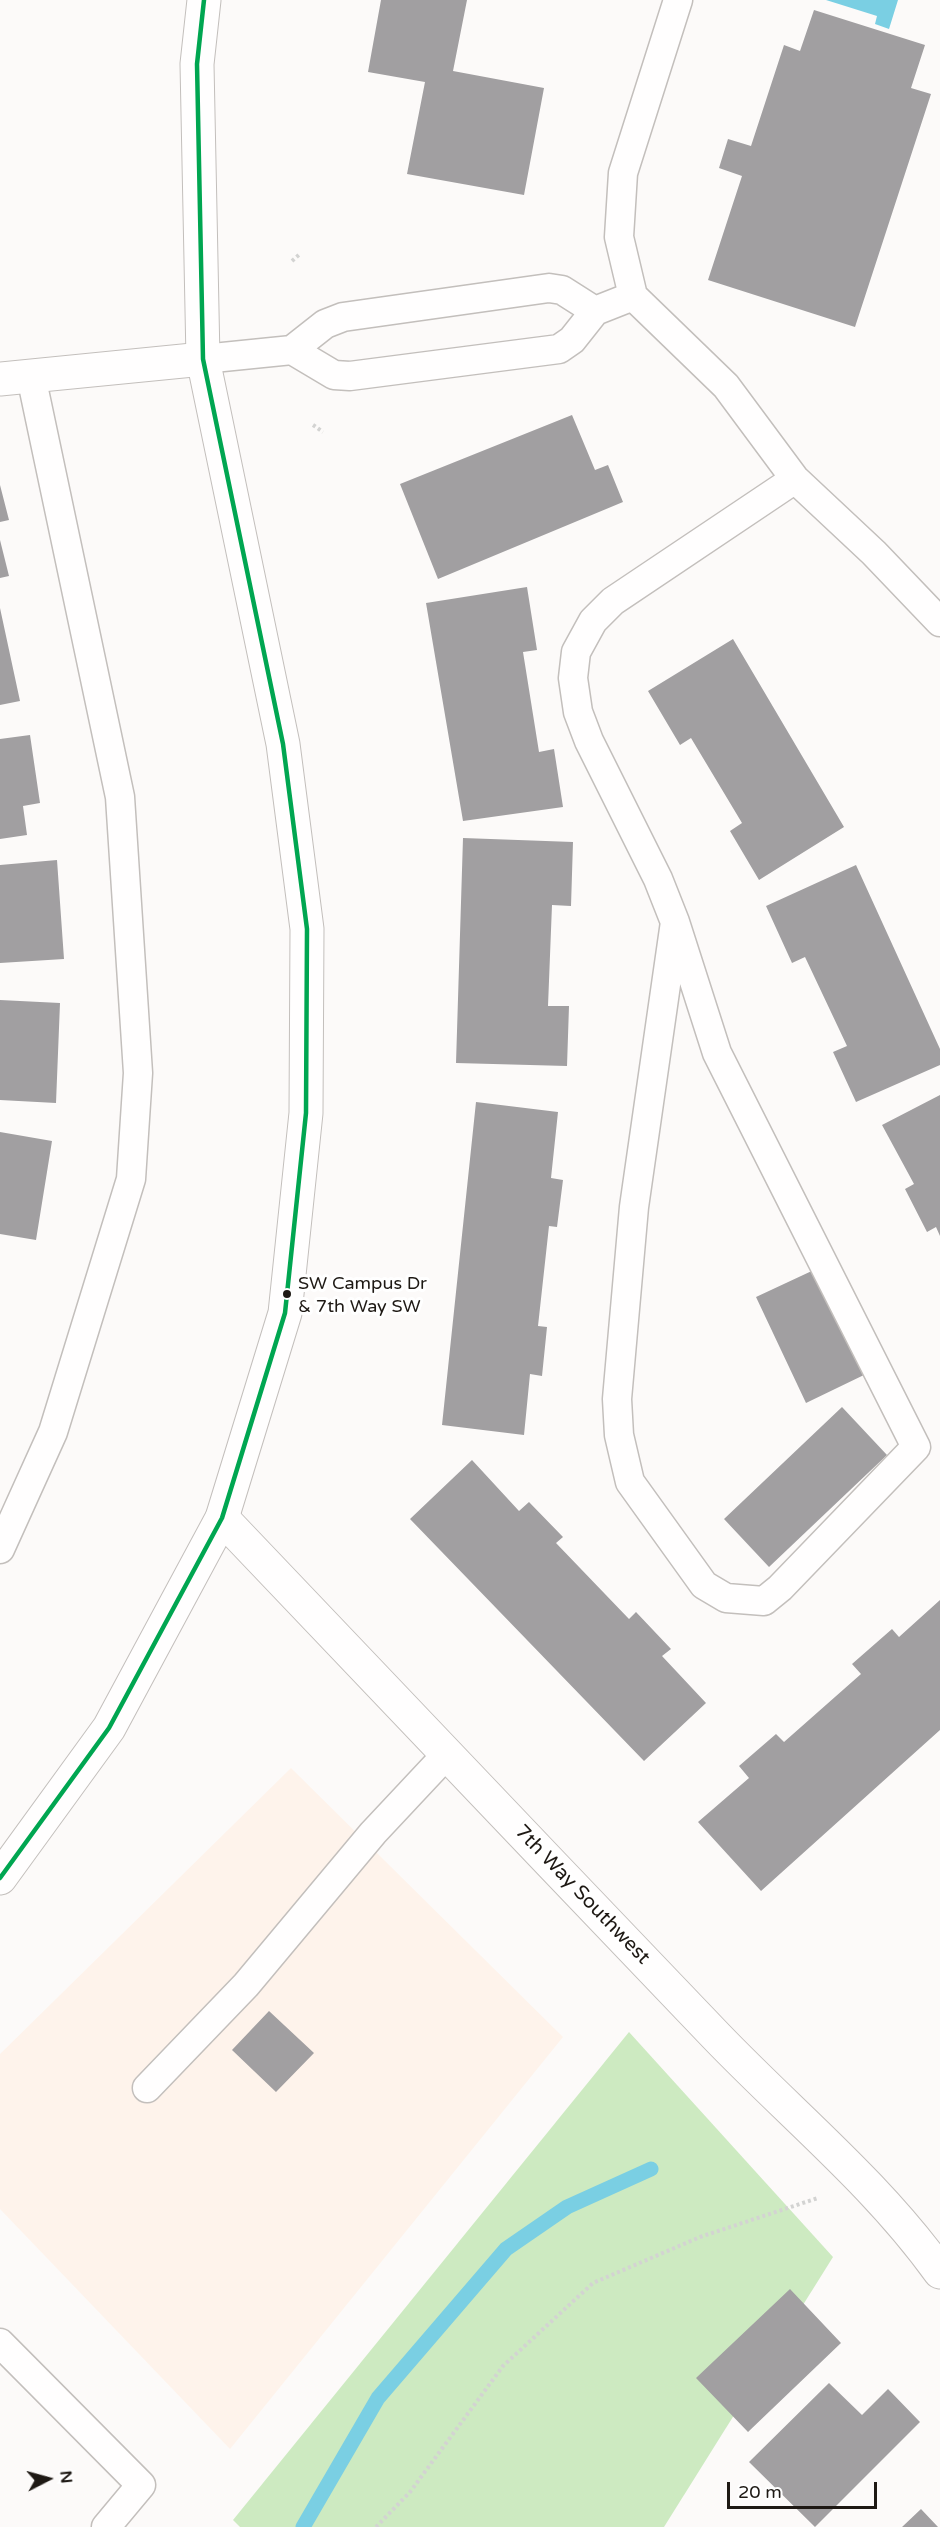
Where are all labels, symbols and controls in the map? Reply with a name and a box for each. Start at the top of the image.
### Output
place label: SW Campus Dr & 7th Way SW [298,1273,427,1316]
marker: SW Campus Dr & 7th Way SW [281,1288,293,1300]
street label: 7th Way Southwest [509,1820,655,1970]
north arrow [18,2449,78,2509]
text: N [55,2470,77,2485]
scale bar [730,2470,880,2508]
text: 20 m [738,2481,782,2503]

